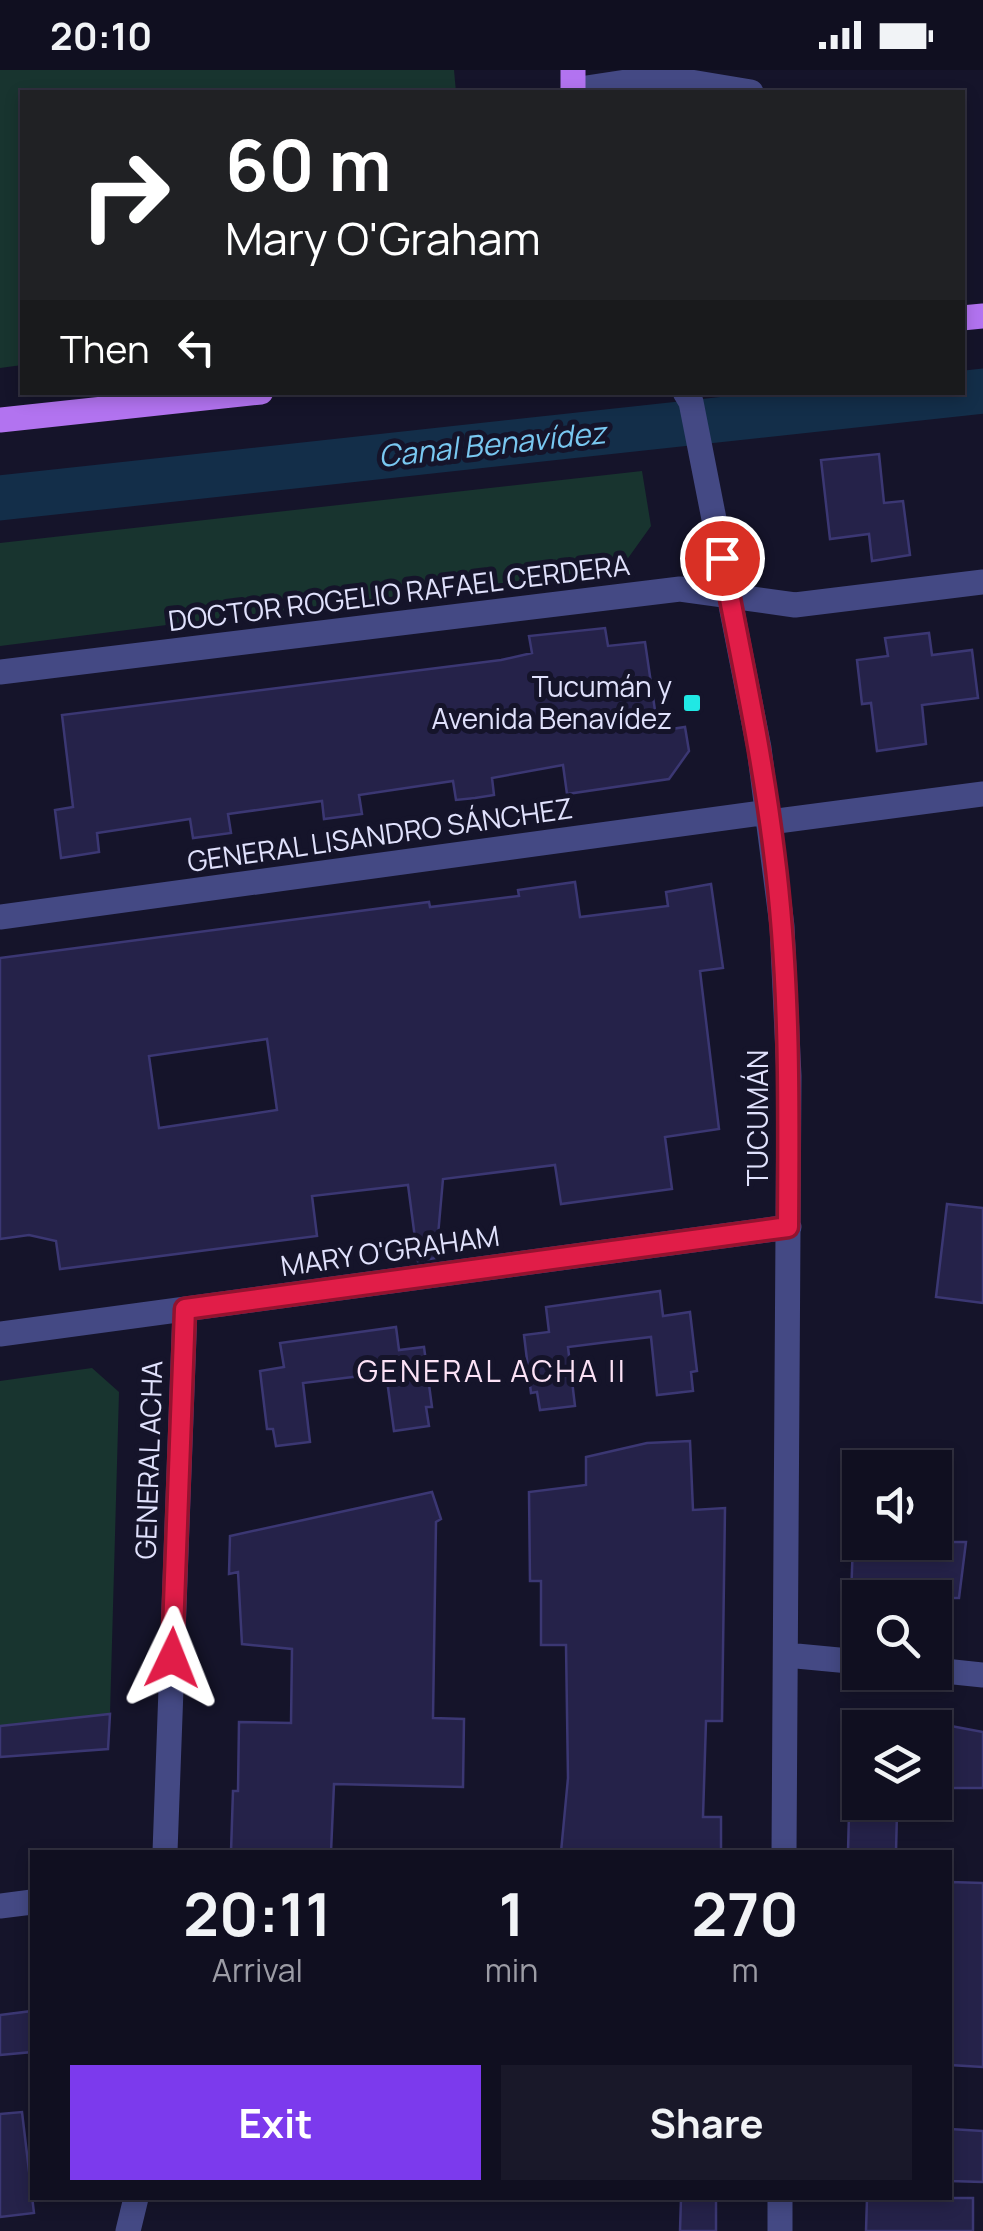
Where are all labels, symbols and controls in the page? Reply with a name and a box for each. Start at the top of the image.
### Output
text: 20:10 [50,9,152,61]
text: 60 m [225,116,392,212]
icon: right [60,130,190,260]
text: Mary O'Graham [225,207,541,269]
icon: left [169,320,224,375]
text: Then [60,322,149,374]
water label: Canal Benavídez [376,411,611,476]
pin [680,516,765,601]
icon: arrive [695,531,750,586]
street label: DOCTOR ROGELIO RAFAEL CERDERA [166,545,632,639]
place label: Tucumán y Avenida Benavídez [432,667,672,737]
marker: Tucumán y Avenida Benavídez [681,692,703,714]
street label: GENERAL LISANDRO SÁNCHEZ [185,788,575,880]
street label: TUCUMÁN [738,1050,776,1186]
street label: MARY O'GRAHAM [278,1216,502,1284]
district label: GENERAL ACHA II [357,1350,627,1391]
street label: GENERAL ACHA [126,1360,170,1560]
map controls [842,1450,952,1820]
button: sound [842,1450,952,1560]
button: search [842,1580,952,1690]
position arrow [120,1606,224,1710]
button: layers [842,1710,952,1820]
text: 20:11 [183,1872,332,1954]
text: 1 [498,1872,525,1954]
text: 270 [692,1872,799,1954]
text: Arrival [212,1948,303,1992]
text: min [485,1948,538,1992]
text: m [732,1948,759,1992]
button: Exit [70,2065,481,2180]
button: Share [501,2065,912,2180]

